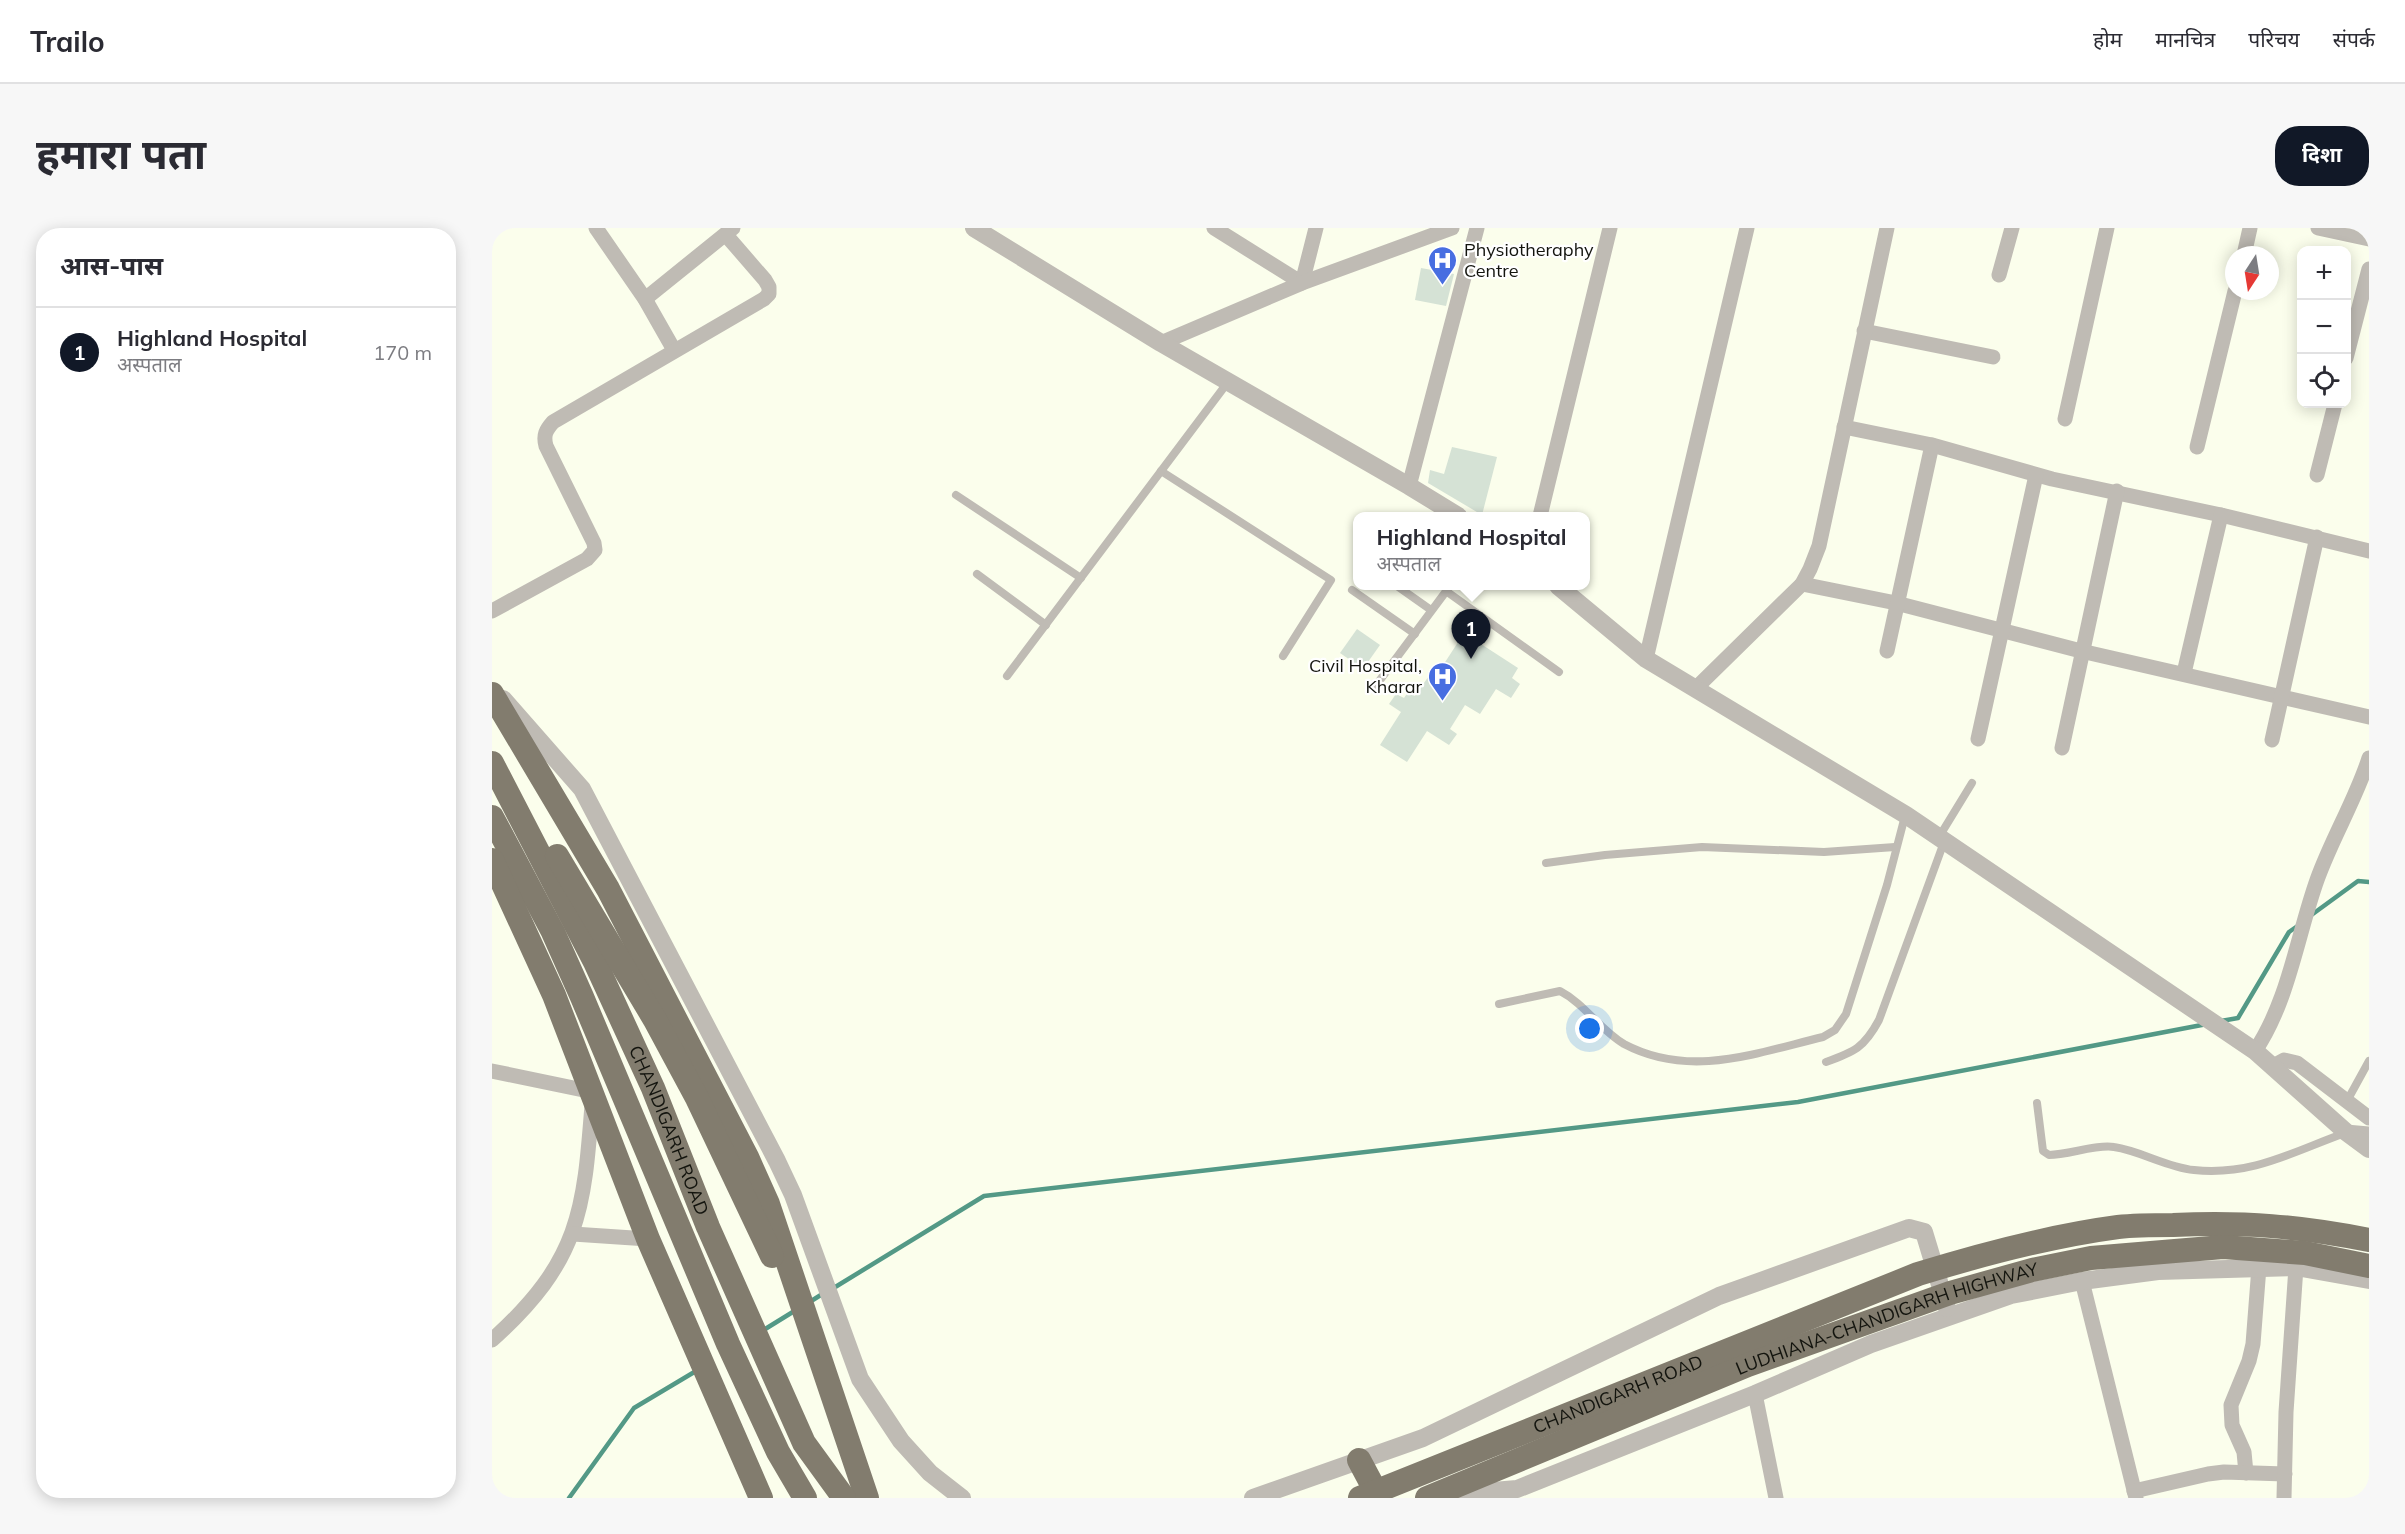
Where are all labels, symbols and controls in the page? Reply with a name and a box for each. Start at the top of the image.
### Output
text: Trailo [30,24,105,59]
text: होम [2093,26,2122,52]
text: मानचित्र [2155,26,2215,52]
text: परिचय [2248,26,2300,52]
text: संपर्क [2333,26,2375,52]
button: दिशा [2275,126,2369,186]
text: हमारा पता [36,127,206,180]
place label: Physiotheraphy Centre [1464,238,1594,282]
hospital icon: Physiotheraphy Centre [1427,244,1459,286]
north arrow [2225,246,2279,300]
map controls [2297,246,2351,408]
button: + [2297,246,2351,300]
text: आस-पास [60,249,163,282]
button: − [2297,300,2351,354]
text: Highland Hospital [117,324,307,352]
text: 1 [74,340,86,365]
text: 170 m [373,340,432,365]
text: अस्पताल [117,352,182,377]
button: locate [2297,354,2351,408]
popup [1353,512,1590,590]
text: Highland Hospital [1376,523,1567,551]
text: अस्पताल [1376,551,1441,576]
pin: 1 [1452,610,1490,659]
place label: Civil Hospital, Kharar [1309,654,1422,698]
hospital icon: Civil Hospital, Kharar [1427,660,1459,702]
your location [1575,1014,1604,1043]
street label: CHANDIGARH ROAD [624,1042,714,1218]
street label: LUDHIANA-CHANDIGARH HIGHWAY [1732,1257,2041,1380]
street label: CHANDIGARH ROAD [1530,1350,1706,1438]

